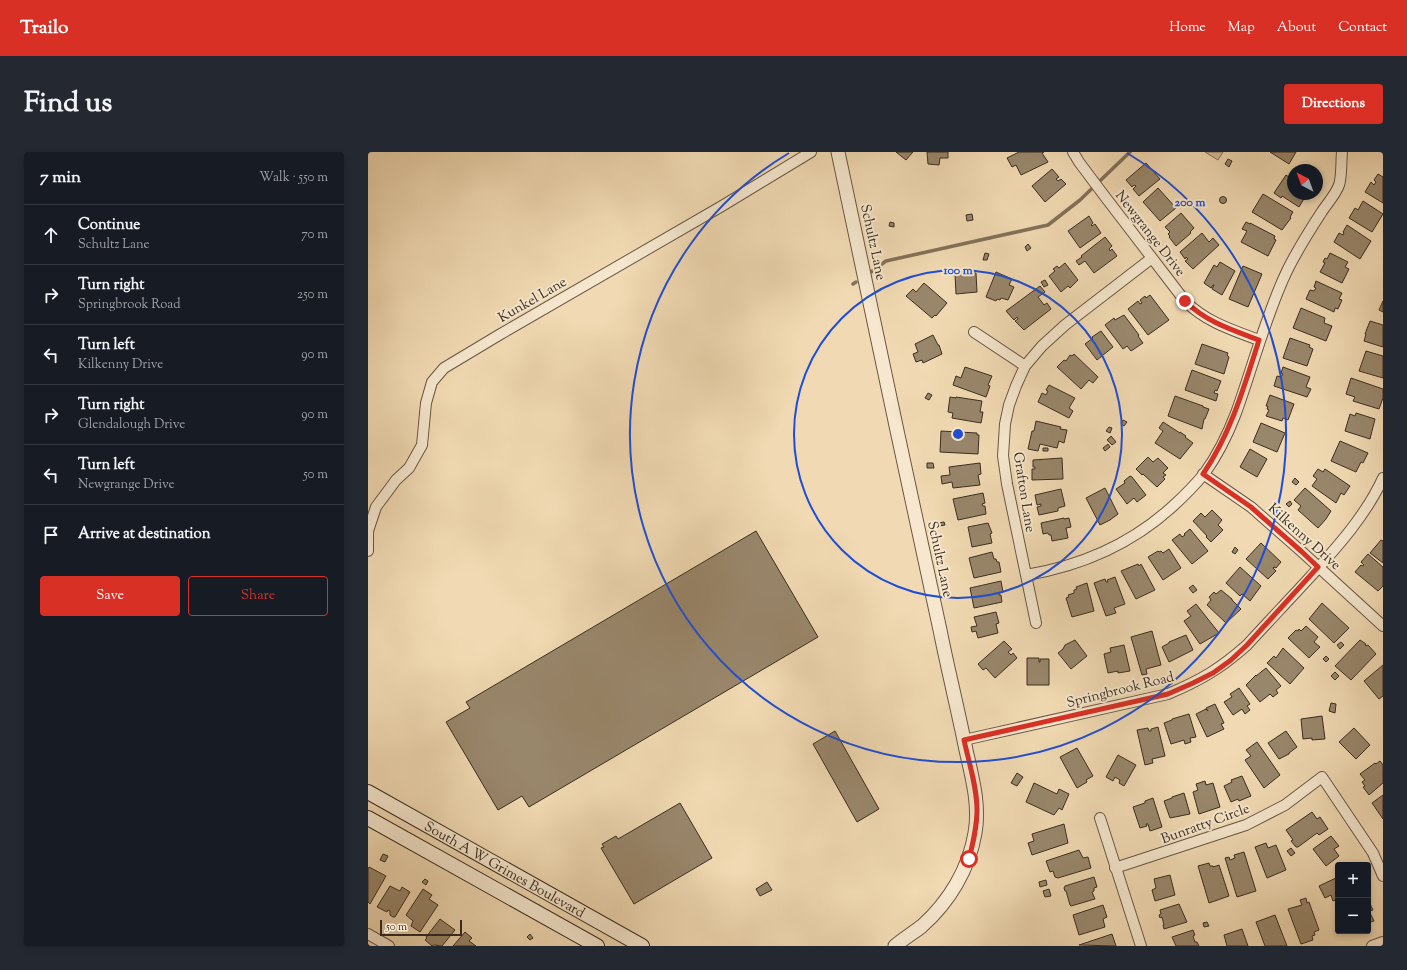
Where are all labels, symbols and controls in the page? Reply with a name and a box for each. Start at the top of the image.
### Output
text: Trailo [20,15,68,42]
text: Home [1169,18,1206,38]
text: Map [1228,18,1255,38]
text: About [1277,18,1316,38]
text: Contact [1338,18,1387,38]
text: Find us [24,84,112,124]
button: Directions [1284,84,1383,124]
north arrow [1287,164,1323,200]
text: 7 min [40,166,81,190]
text: Walk · 550 m [259,169,328,187]
street label: Newgrange Drive [1110,187,1189,281]
text: 200 m [1175,194,1205,212]
street label: Schultz Lane [854,203,890,282]
text: Continue [78,215,140,236]
icon: ahead [40,224,62,246]
text: 70 m [301,226,328,244]
text: Schultz Lane [78,236,150,254]
text: 100 m [942,262,973,280]
street label: Kunkel Lane [495,273,571,328]
text: Turn right [78,275,144,296]
icon: right [40,284,62,306]
text: 250 m [297,286,328,304]
route end [1176,292,1194,310]
text: Springbrook Road [78,296,181,314]
text: Turn left [78,335,135,356]
icon: left [40,344,62,366]
text: 90 m [301,346,328,364]
text: Kilkenny Drive [78,356,163,374]
text: Turn right [78,395,144,416]
icon: right [40,404,62,426]
text: 90 m [301,406,328,424]
text: Glendalough Drive [78,416,185,434]
centre of rings [951,427,965,441]
street label: Grafton Lane [1007,451,1039,534]
text: Turn left [78,455,135,476]
icon: left [40,464,62,486]
text: 50 m [303,466,328,484]
text: Newgrange Drive [78,476,175,494]
street label: Kilkenny Drive [1263,499,1344,576]
street label: Schultz Lane [921,520,957,599]
icon: arrive [40,524,62,546]
text: Arrive at destination [78,524,211,545]
button: Save [40,576,180,616]
button: Share [188,576,328,616]
street label: Springbrook Road [1065,668,1177,714]
street label: Bunratty Circle [1159,800,1253,850]
street label: South A W Grimes Boulevard [420,817,588,924]
route start [960,850,978,868]
map controls [1335,862,1371,934]
button: + [1335,862,1371,898]
button: − [1335,898,1371,934]
scale bar [380,918,462,937]
text: 50 m [386,919,407,935]

